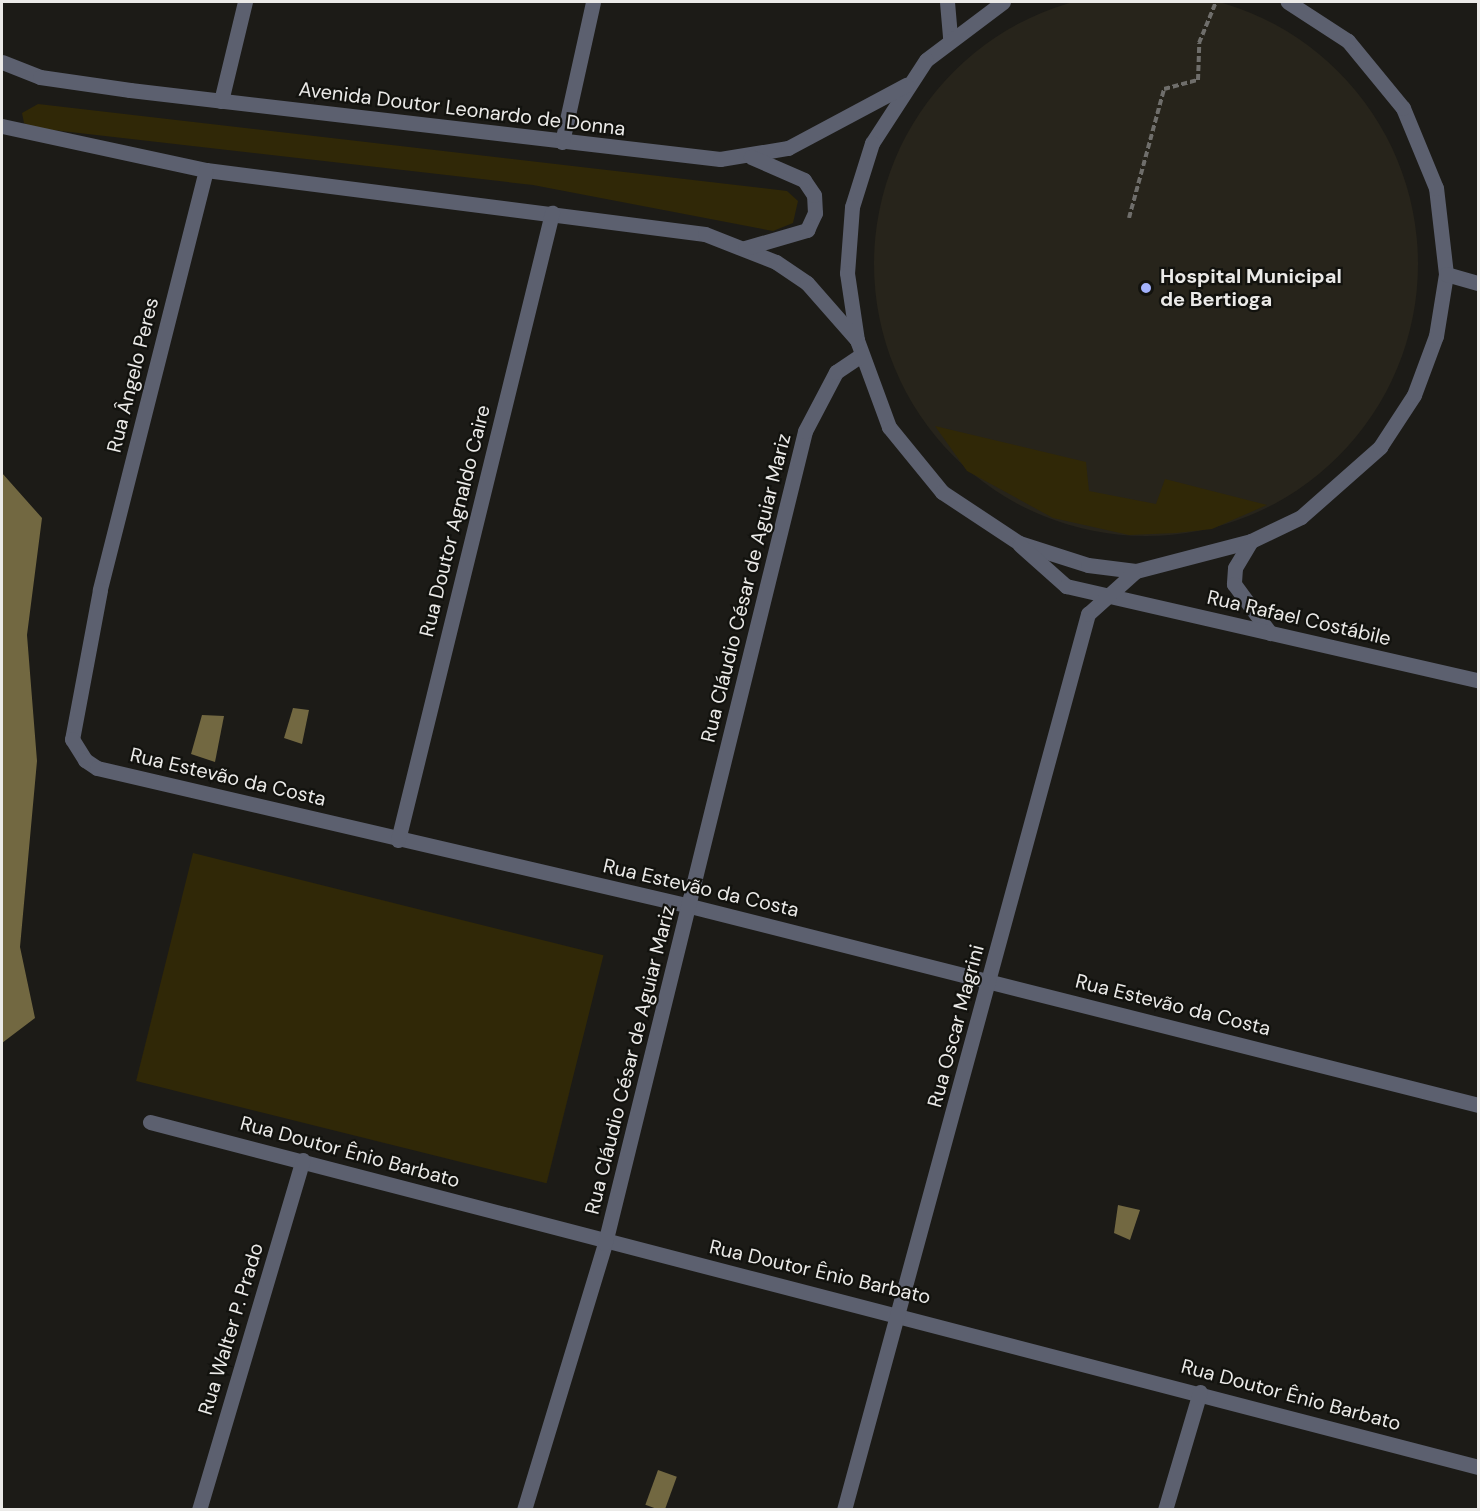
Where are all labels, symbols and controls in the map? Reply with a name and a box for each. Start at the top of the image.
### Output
street label: Avenida Doutor Leonardo de Donna [297,77,627,141]
place label: Hospital Municipal de Bertioga [1160,264,1342,311]
marker: Hospital Municipal de Bertioga [1137,279,1155,297]
street label: Rua Ângelo Peres [102,295,164,455]
street label: Rua Doutor Agnaldo Caire [415,403,495,639]
street label: Rua Cláudio César de Aguiar Mariz [696,431,796,745]
street label: Rua Rafael Costábile [1205,585,1393,651]
street label: Rua Estevão da Costa [128,743,328,811]
street label: Rua Estevão da Costa [601,854,801,922]
street label: Rua Cláudio César de Aguiar Mariz [580,903,680,1217]
street label: Rua Oscar Magrini [923,942,989,1110]
street label: Rua Estevão da Costa [1073,969,1273,1041]
street label: Rua Doutor Ênio Barbato [238,1111,462,1193]
street label: Rua Doutor Ênio Barbato [707,1235,933,1309]
street label: Rua Walter P. Prado [193,1240,269,1418]
street label: Rua Doutor Ênio Barbato [1179,1354,1403,1436]

